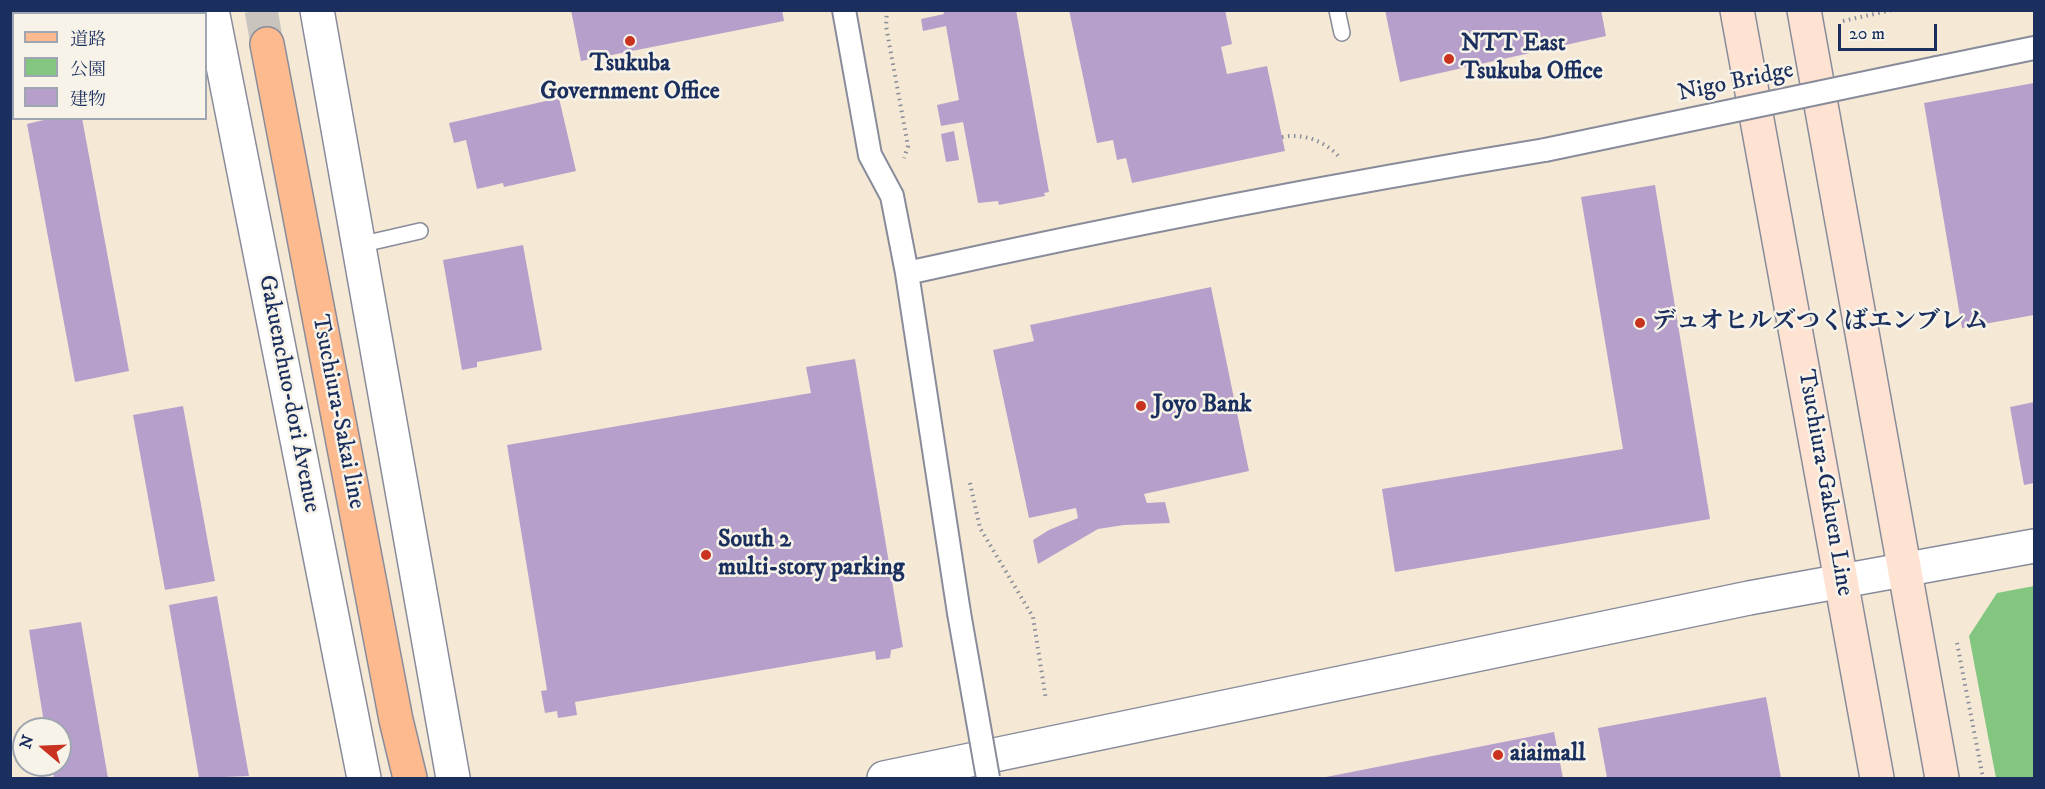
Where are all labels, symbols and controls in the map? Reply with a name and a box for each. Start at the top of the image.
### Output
legend [12,12,207,120]
scale bar [1841,12,1940,50]
text: 20 m [1849,23,1885,45]
text: 道路 [70,29,106,51]
place label: NTT East Tsukuba Office [1461,31,1603,87]
marker: Tsukuba Government Office [623,34,637,48]
place label: Tsukuba Government Office [540,51,720,107]
marker: NTT East Tsukuba Office [1442,52,1456,66]
street label: Nigo Bridge [1676,57,1796,109]
text: 公園 [70,59,106,81]
text: 建物 [70,89,106,111]
street label: Gakuenchuo-dori Avenue [251,273,325,515]
place label: デュオヒルズつくばエンブレム [1652,309,1988,337]
street label: Tsuchiura-Sakai line [304,312,370,512]
marker: デュオヒルズつくばエンブレム [1633,316,1647,330]
street label: Tsuchiura-Gakuen Line [1790,368,1858,598]
place label: Joyo Bank [1153,392,1252,420]
marker: Joyo Bank [1134,399,1148,413]
place label: South 2 multi-story parking [718,527,904,583]
marker: South 2 multi-story parking [699,548,713,562]
north arrow [12,717,72,777]
text: N [15,732,38,751]
place label: aiaimall [1510,741,1585,769]
marker: aiaimall [1491,748,1505,762]

